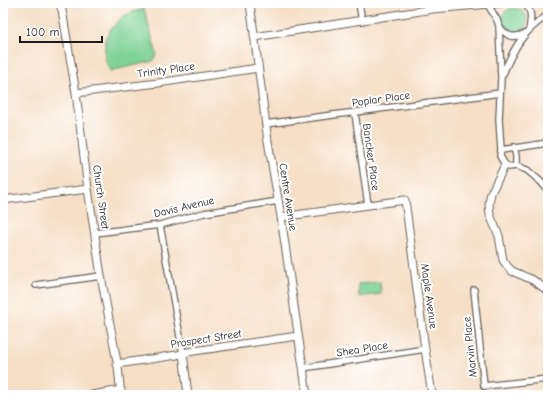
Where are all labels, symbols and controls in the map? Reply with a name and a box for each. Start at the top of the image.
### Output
scale bar [20,18,102,44]
text: 100 m [26,25,59,39]
street label: Trinity Place [136,59,196,80]
street label: Poplar Place [351,88,411,110]
street label: Bancker Place [360,123,382,192]
street label: Centre Avenue [276,162,300,232]
street label: Church Street [90,164,112,231]
street label: Davis Avenue [153,194,216,220]
street label: Maple Avenue [418,263,440,330]
street label: Marvin Place [460,315,480,378]
street label: Prospect Street [170,327,243,351]
street label: Shea Place [335,338,389,359]

